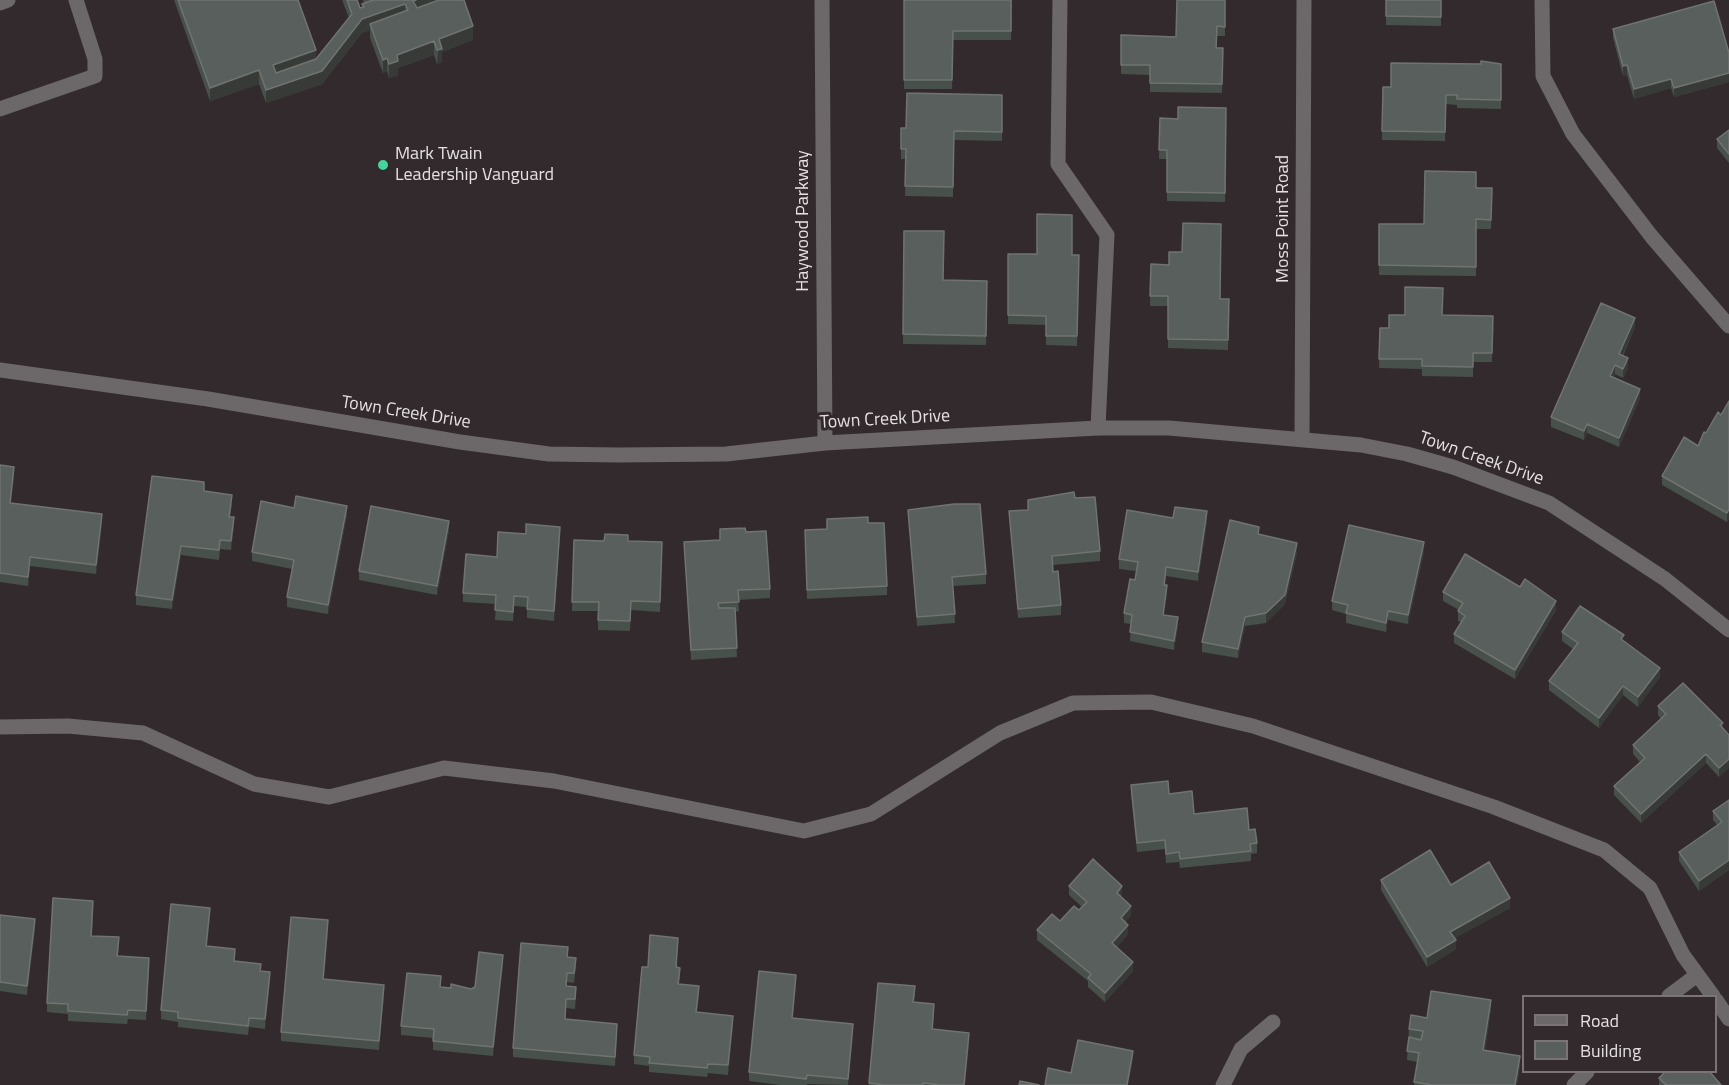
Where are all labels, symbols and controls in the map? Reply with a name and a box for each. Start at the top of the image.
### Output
place label: Mark Twain Leadership Vanguard [395,144,554,186]
street label: Haywood Parkway [793,150,815,292]
street label: Moss Point Road [1273,155,1295,283]
marker: Mark Twain Leadership Vanguard [376,158,390,172]
street label: Town Creek Drive [340,392,472,434]
street label: Town Creek Drive [819,406,951,434]
street label: Town Creek Drive [1416,428,1546,490]
legend [1522,995,1717,1073]
text: Road [1580,1007,1619,1034]
text: Building [1580,1037,1641,1064]

